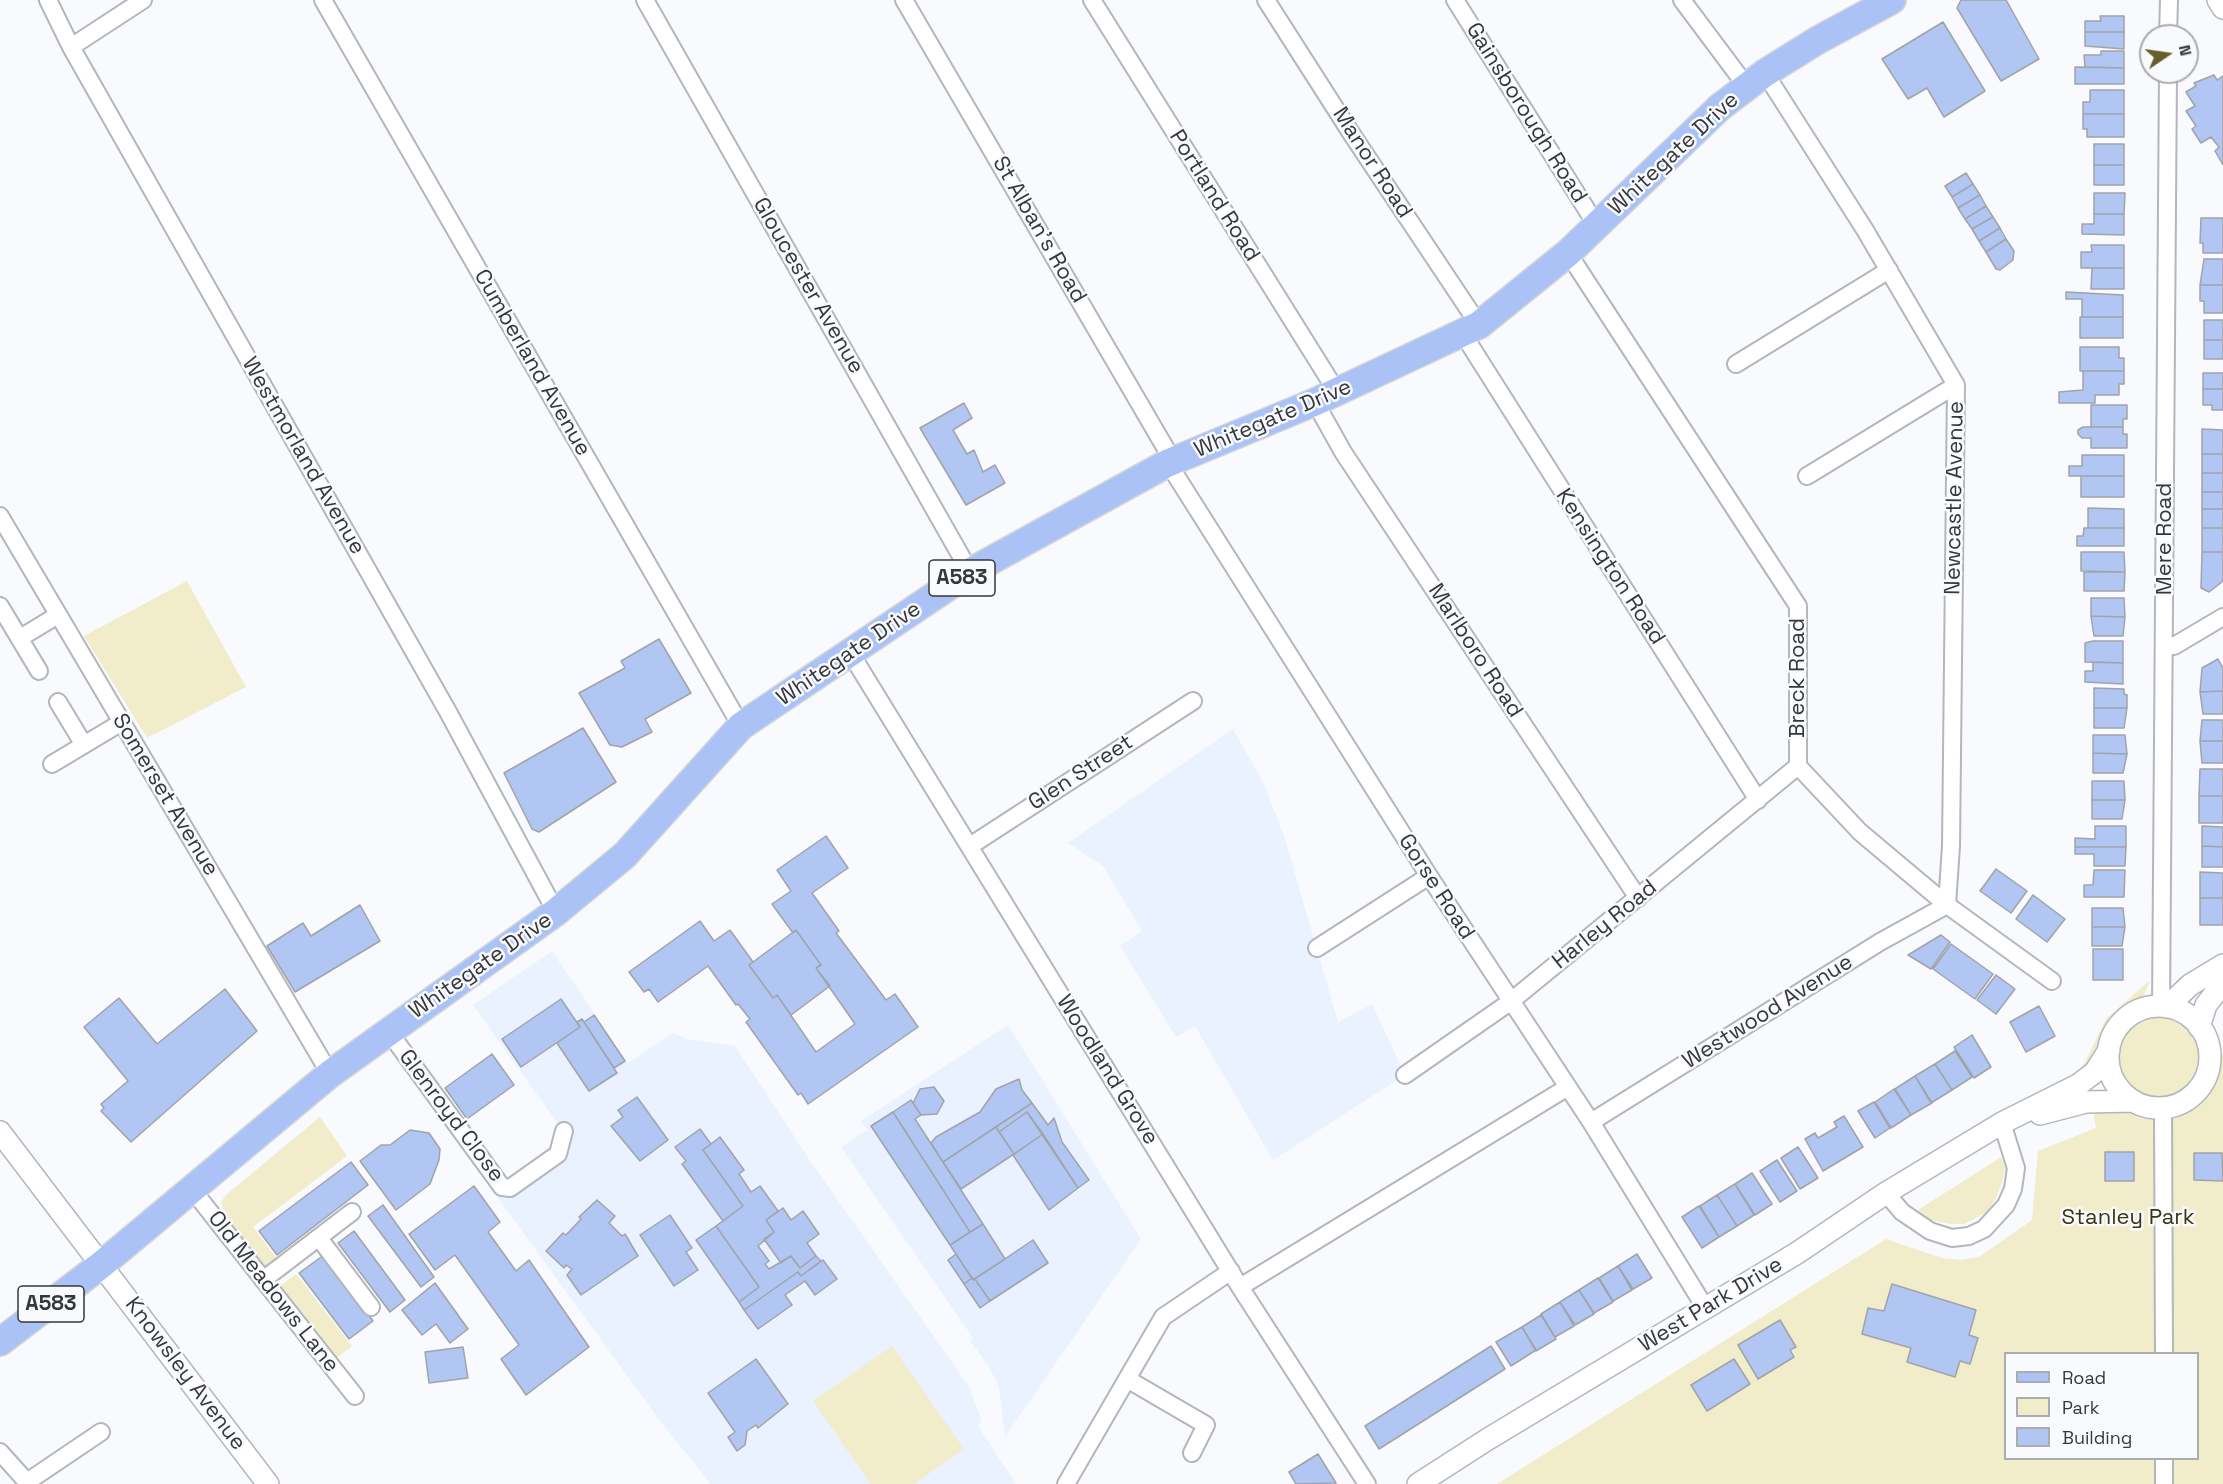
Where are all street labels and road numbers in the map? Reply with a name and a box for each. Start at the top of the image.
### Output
street label: Gainsborough Road [1460,18,1592,208]
street label: Whitegate Drive [1604,87,1744,221]
street label: Manor Road [1326,103,1418,223]
street label: Portland Road [1163,125,1265,267]
street label: St Alban's Road [986,152,1092,308]
street label: Gloucester Avenue [747,193,869,379]
street label: Cumberland Avenue [468,265,596,461]
street label: Westmorland Avenue [236,353,370,559]
street label: Whitegate Drive [1190,374,1356,464]
street label: Newcastle Avenue [1940,401,1970,595]
street label: Mere Road [2152,483,2178,595]
street label: Kensington Road [1550,484,1670,650]
road number: A583 [929,560,995,596]
street label: Marlboro Road [1422,579,1528,723]
street label: Whitegate Drive [772,596,926,712]
street label: Breck Road [1785,618,1811,738]
street label: Somerset Avenue [106,709,224,881]
street label: Glen Street [1024,729,1138,817]
street label: Gorse Road [1392,829,1480,945]
street label: Harley Road [1547,875,1663,975]
street label: Whitegate Drive [405,907,557,1025]
street label: Westwood Avenue [1678,949,1858,1075]
street label: Woodland Grove [1050,990,1164,1150]
street label: Glenroyd Close [393,1045,509,1187]
street label: Old Meadows Lane [202,1206,344,1378]
street label: West Park Drive [1634,1252,1788,1358]
road number: A583 [18,1286,84,1322]
street label: Knowsley Avenue [119,1292,251,1456]

